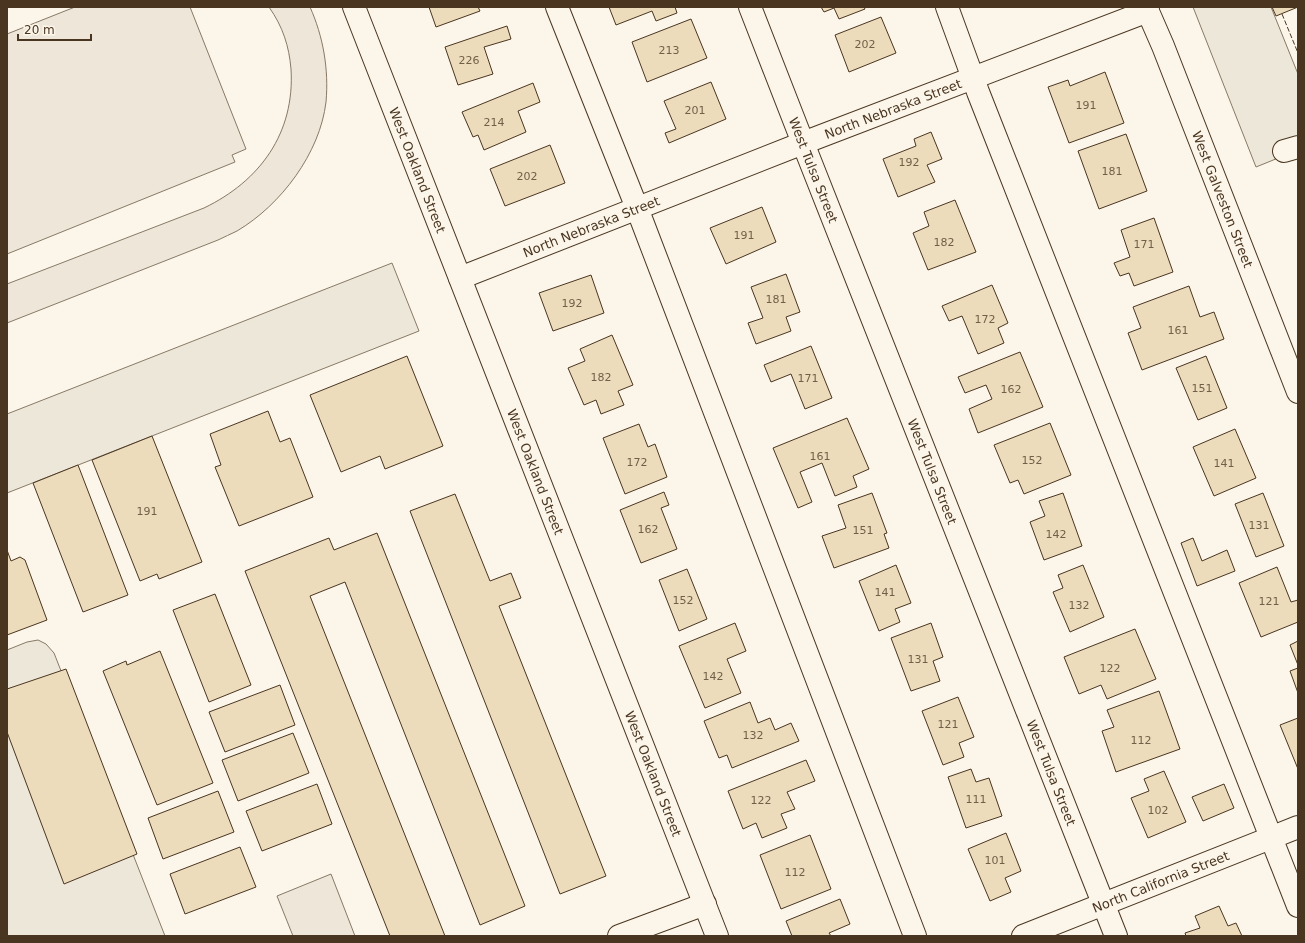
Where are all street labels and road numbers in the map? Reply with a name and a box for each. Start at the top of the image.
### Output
street label: North Nebraska Street [822,76,964,142]
street label: West Oakland Street [386,105,449,235]
street label: West Tulsa Street [786,115,841,225]
street label: West Galveston Street [1189,129,1256,270]
street label: North Nebraska Street [521,193,662,260]
street label: West Oakland Street [504,407,567,537]
street label: West Tulsa Street [905,416,960,526]
street label: West Oakland Street [622,709,685,839]
street label: West Tulsa Street [1024,718,1079,828]
street label: North California Street [1090,848,1231,915]

